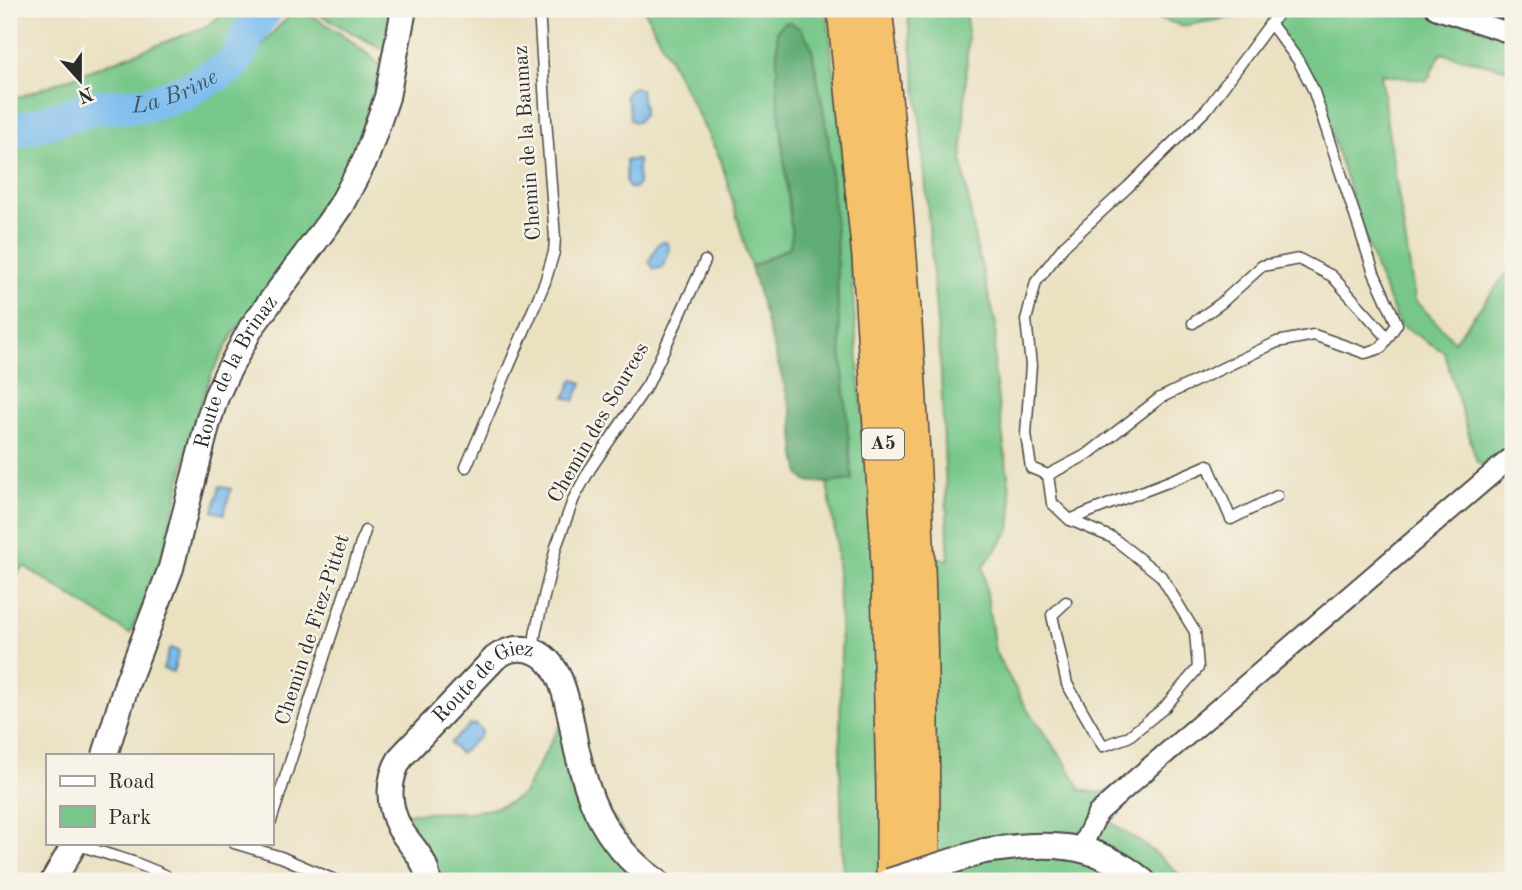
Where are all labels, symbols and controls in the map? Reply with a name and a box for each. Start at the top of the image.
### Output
street label: Chemin de la Baumaz [511,45,545,241]
north arrow [46,46,116,116]
water label: La Brine [130,65,221,117]
text: N [75,82,95,105]
street label: Route de la Brinaz [191,292,282,451]
street label: Chemin des Sources [545,339,653,507]
road number: A5 [862,428,904,460]
street label: Chemin de Fiez-Pittet [272,532,354,728]
street label: Route de Giez [429,638,536,727]
legend [46,754,273,844]
text: Road [108,772,155,793]
text: Park [108,808,151,829]

